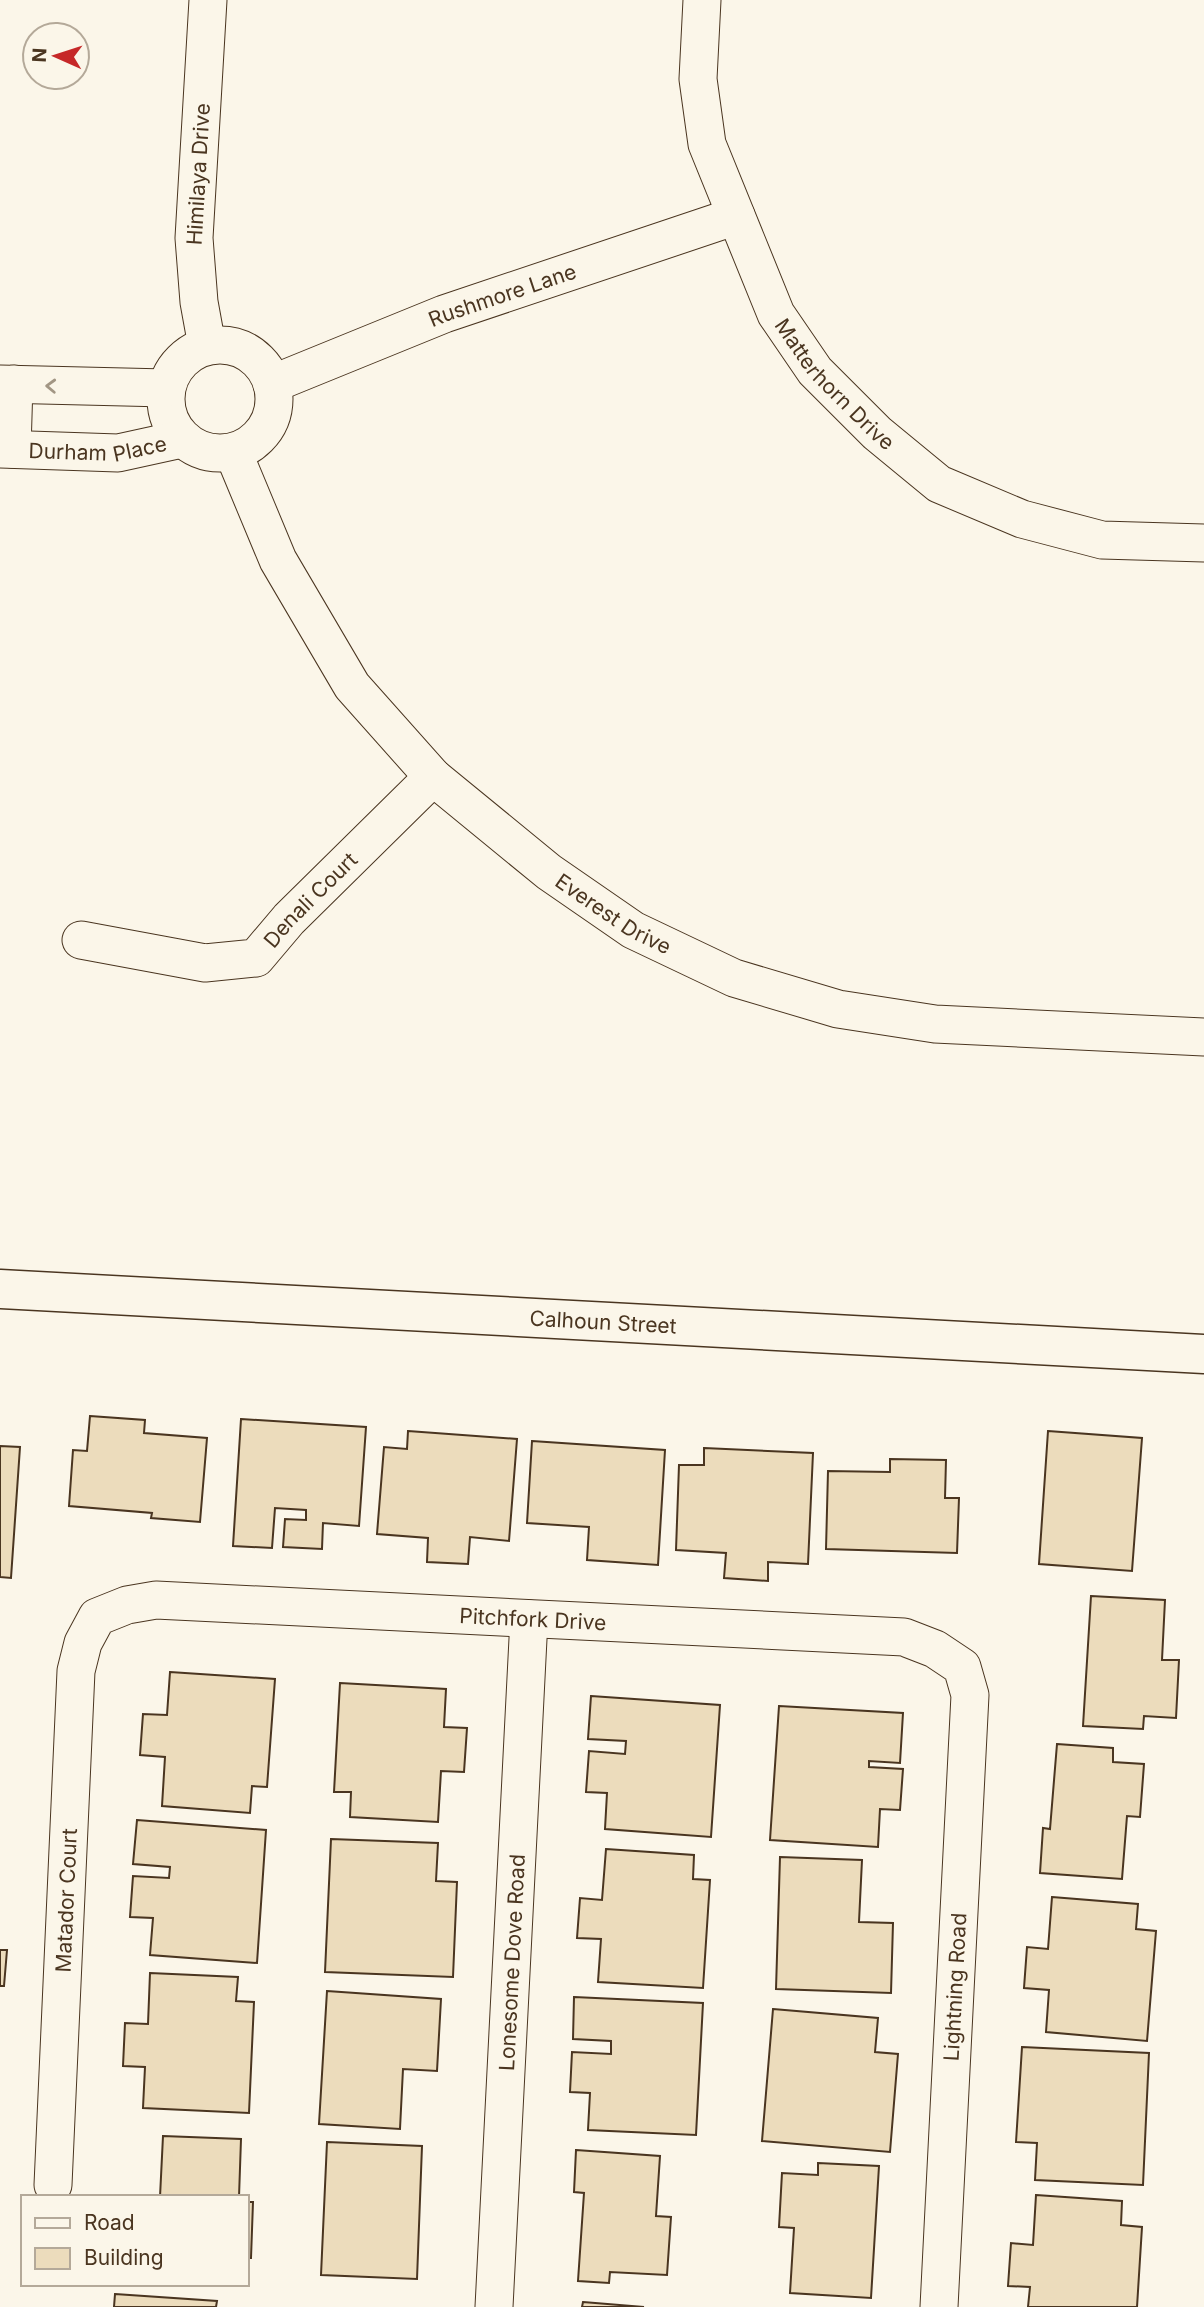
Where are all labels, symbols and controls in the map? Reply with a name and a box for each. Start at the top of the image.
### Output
north arrow [21,21,91,91]
text: N [28,47,51,63]
street label: Himilaya Drive [181,102,214,246]
street label: Rushmore Lane [425,258,579,332]
street label: Matterhorn Drive [770,313,900,455]
one-way arrow [46,378,57,393]
street label: Durham Place [28,430,169,466]
street label: Denali Court [258,847,362,952]
street label: Everest Drive [551,868,675,959]
street label: Calhoun Street [529,1305,677,1338]
street label: Pitchfork Drive [459,1603,607,1635]
street label: Matador Court [50,1828,81,1973]
street label: Lonesome Dove Road [494,1853,530,2071]
street label: Lightning Road [939,1912,971,2062]
legend [21,2195,248,2286]
text: Road [84,2210,135,2235]
text: Building [84,2245,164,2270]

